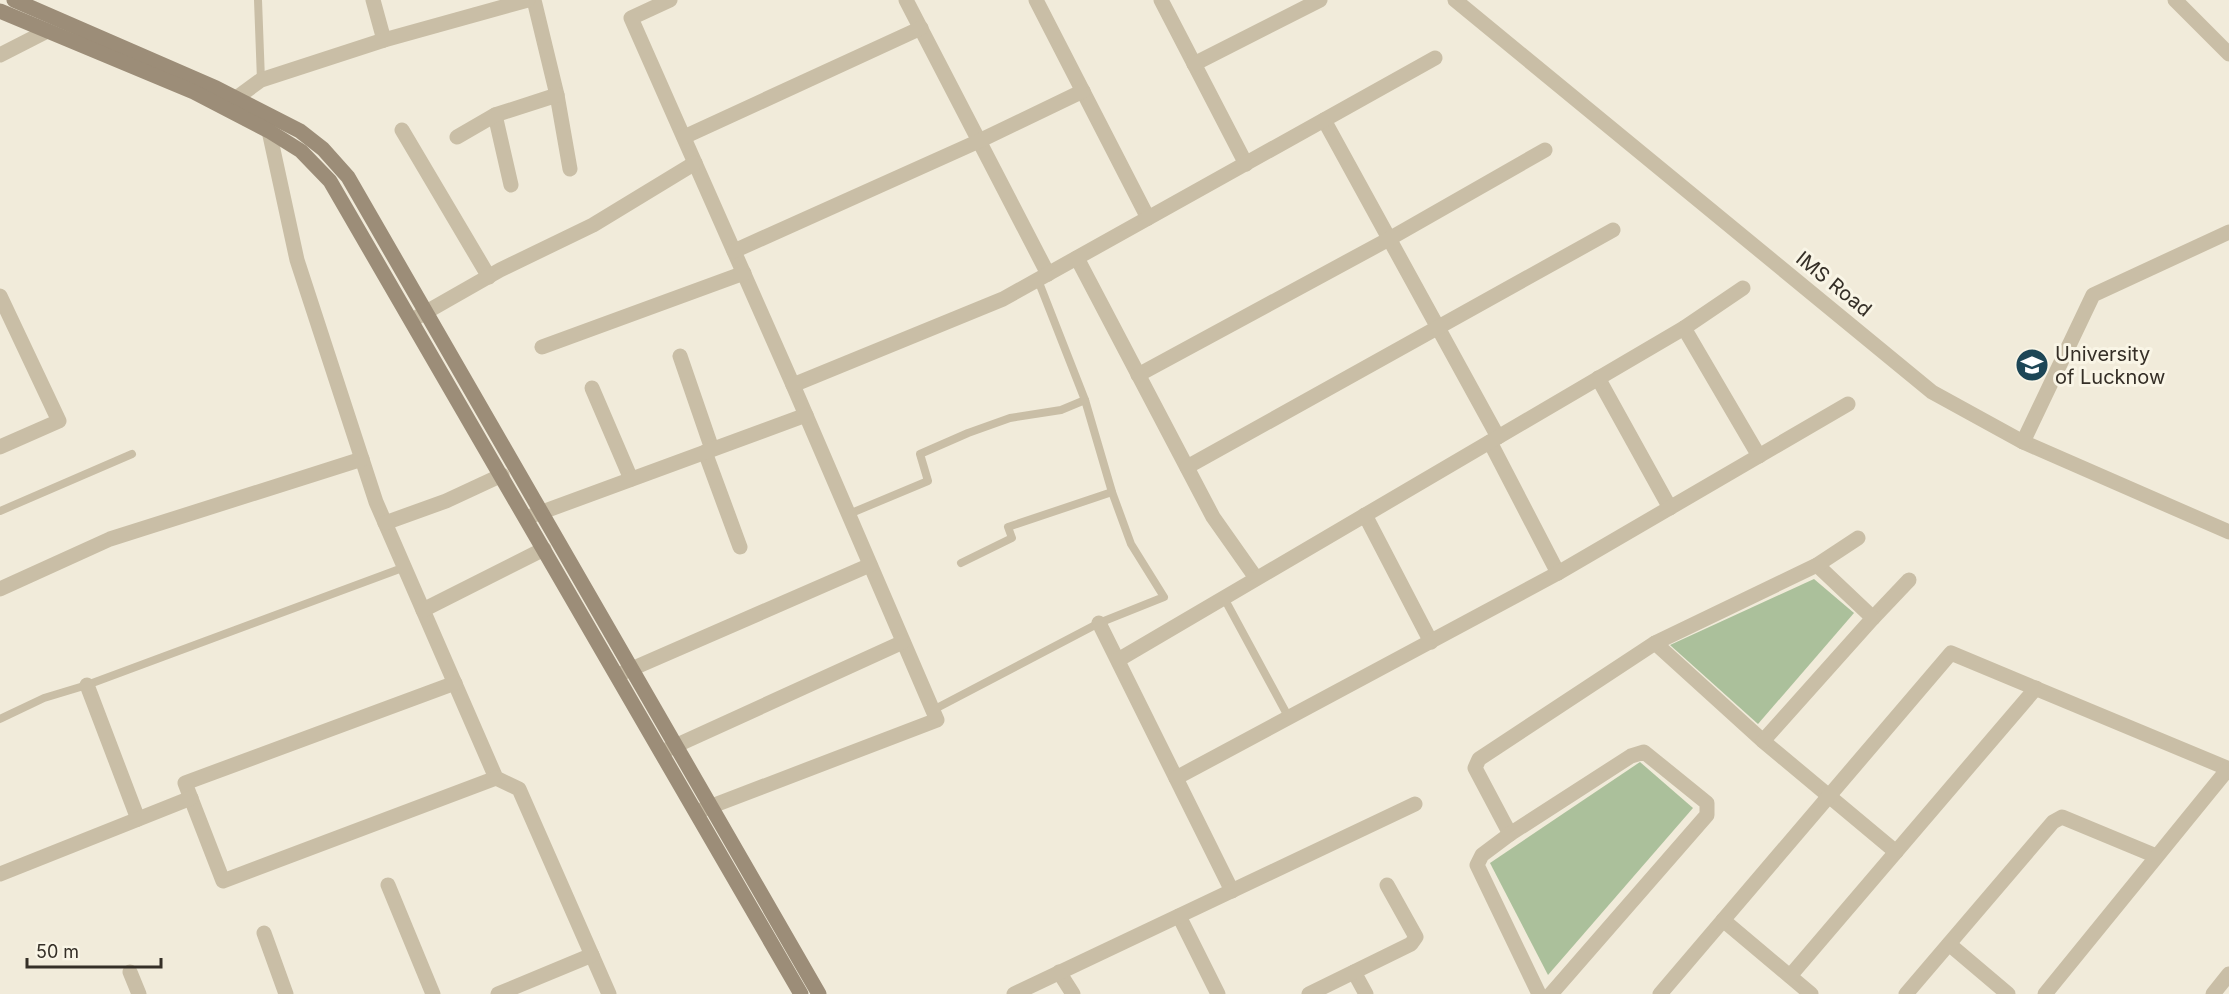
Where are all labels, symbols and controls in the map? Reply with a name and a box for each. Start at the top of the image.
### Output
street label: IMS Road [1791,246,1877,322]
place label: University of Lucknow [2055,342,2165,389]
school or university icon: University of Lucknow [2014,347,2050,383]
scale bar [27,931,160,969]
text: 50 m [36,941,79,962]

